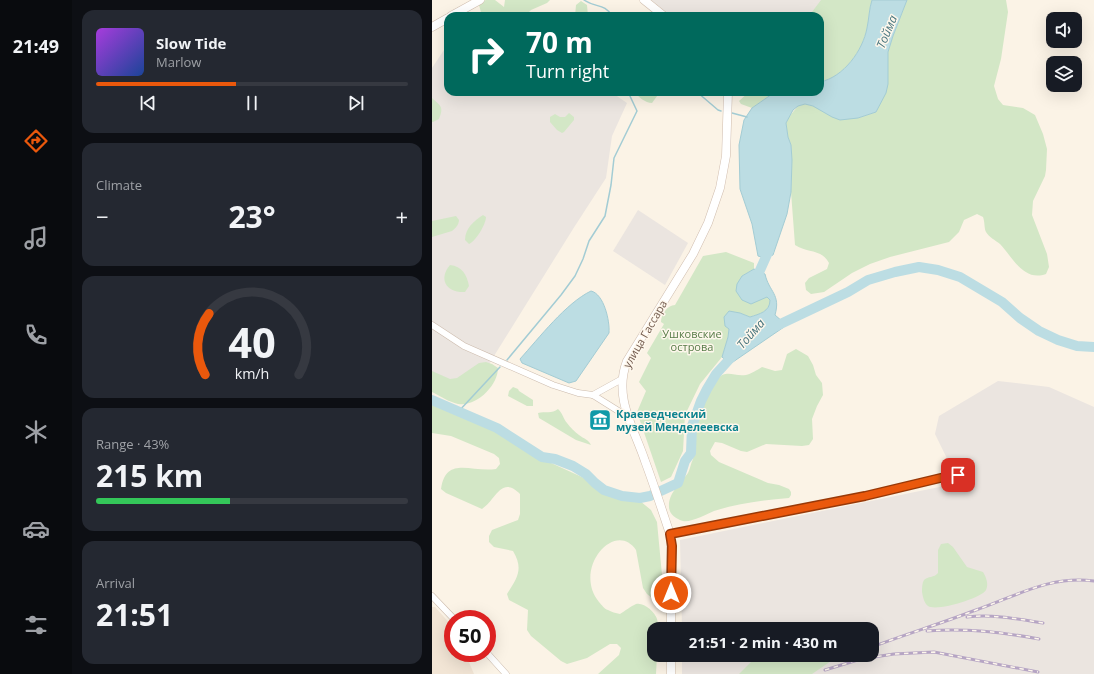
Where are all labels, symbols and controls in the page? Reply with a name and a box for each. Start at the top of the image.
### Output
water label: Тойма [872,12,901,51]
map controls [1046,12,1082,92]
button: sound [1046,12,1082,48]
text: 70 m [526,23,593,61]
icon: right [460,28,512,80]
text: Slow Tide [156,33,226,53]
text: 21:49 [13,34,59,58]
text: Marlow [156,53,201,71]
button: layers [1046,56,1082,92]
text: Turn right [526,59,609,83]
icon: previous [137,92,159,114]
icon: pause [241,92,263,114]
icon: next [345,92,367,114]
icon: directions [22,127,50,155]
text: Climate [96,176,142,194]
text: 23° [228,196,276,237]
text: − [96,201,109,231]
text: + [395,201,408,231]
icon: music [22,224,50,252]
street label: улица Гассара [619,297,670,370]
text: 40 [228,314,276,370]
water label: Тойма [733,315,769,352]
icon: phone [22,321,50,349]
park label: Ушковские острова [662,326,722,354]
text: km/h [235,364,269,383]
place label: Краеведческий музей Менделеевска [616,406,739,434]
museum icon: Краеведческий музей Менделеевска [587,407,613,433]
icon: climate [22,418,50,446]
text: Range · 43% [96,435,169,453]
text: 215 km [96,455,203,496]
pin [941,458,975,492]
icon: arrive [947,464,969,486]
icon: car [22,515,50,543]
position arrow [650,572,692,614]
text: Arrival [96,574,135,592]
text: 21:51 [96,594,173,635]
speed limit sign: 50 [444,610,496,662]
icon: filters [22,611,50,639]
text: 21:51 · 2 min · 430 m [689,632,837,652]

